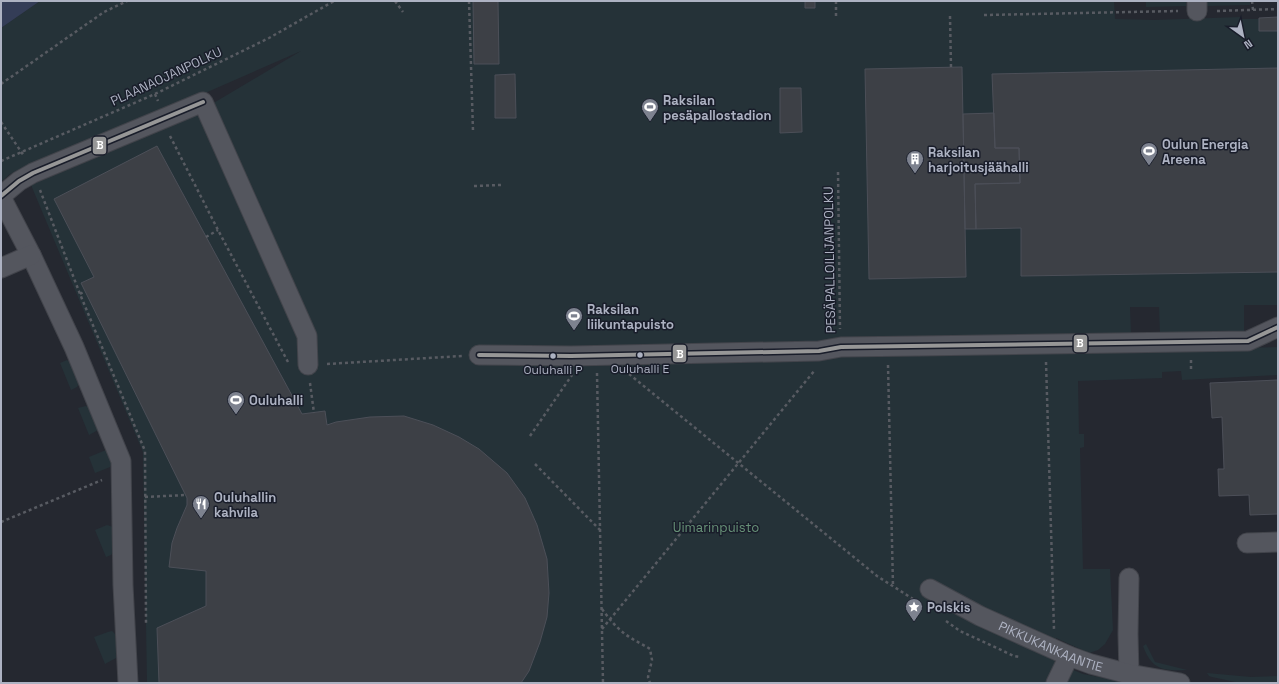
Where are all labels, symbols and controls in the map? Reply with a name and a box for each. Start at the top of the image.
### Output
north arrow [1223,16,1263,56]
text: N [1242,37,1255,52]
street label: PLAANAOJANPOLKU [108,43,225,110]
place label: Raksilan pesäpallostadion [663,92,771,124]
sports icon: Raksilan pesäpallostadion [640,97,660,122]
line badge: B [92,136,107,155]
place label: Oulun Energia Areena [1162,136,1249,168]
text: B [96,138,104,152]
sports icon: Oulun Energia Areena [1139,141,1159,166]
place label: Raksilan harjoitusjäähalli [928,144,1029,176]
building icon: Raksilan harjoitusjäähalli [905,149,925,174]
street label: PESÄPALLOILIJANPOLKU [820,186,839,334]
place label: Raksilan liikuntapuisto [587,301,674,333]
sports icon: Raksilan liikuntapuisto [564,306,584,331]
line badge: B [1073,334,1088,353]
text: B [1076,336,1084,350]
line badge: B [672,344,687,363]
text: B [676,347,684,361]
marker: Ouluhalli E [635,350,645,360]
marker: Ouluhalli P [548,351,558,361]
place label: Ouluhalli E [611,361,670,377]
place label: Ouluhalli P [523,362,583,378]
sports icon: Ouluhalli [226,390,246,415]
place label: Ouluhalli [249,392,303,409]
place label: Ouluhallin kahvila [214,489,276,521]
restaurant icon: Ouluhallin kahvila [191,494,211,519]
park label: Uimarinpuisto [673,519,759,536]
place icon: Polskis [904,597,924,622]
place label: Polskis [927,599,971,616]
street label: PIKKUKANKAANTIE [996,617,1105,676]

